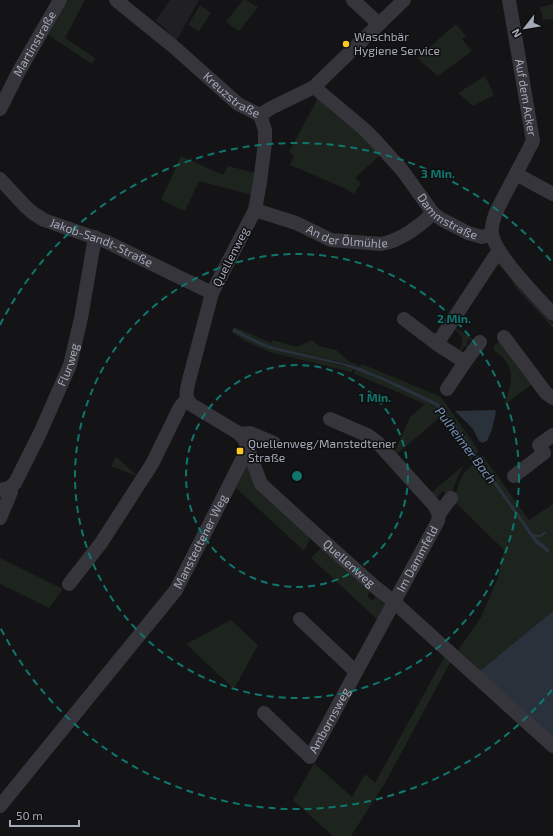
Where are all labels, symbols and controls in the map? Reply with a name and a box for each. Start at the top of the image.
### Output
street label: Martinstraße [10,8,58,78]
north arrow [505,8,545,48]
text: N [508,27,524,40]
place label: Waschbär Hygiene Service [354,29,440,57]
marker: Waschbär Hygiene Service [341,39,351,49]
street label: Auf dem Acker [513,58,540,137]
street label: Kreuzstraße [201,69,263,120]
text: 3 Min. [421,166,455,180]
street label: Dammstraße [415,190,479,241]
street label: Jakob-Sandt-Straße [48,215,155,269]
street label: An der Ölmühle [304,221,389,250]
street label: Quellenweg [209,224,252,289]
text: 2 Min. [437,311,471,325]
street label: Flurweg [54,341,81,388]
text: 1 Min. [359,390,391,404]
water label: Pulheimer Bach [432,403,500,487]
place label: Quellenweg/Manstedtener Straße [248,436,397,464]
marker: Quellenweg/Manstedtener Straße [235,446,245,456]
centre of rings [290,469,304,483]
street label: Manstedtener Weg [170,491,230,591]
street label: Im Dammfeld [393,523,440,594]
street label: Quellenweg [320,536,379,590]
street label: Ambornsweg [305,685,352,755]
scale bar [10,802,79,828]
text: 50 m [16,808,43,822]

